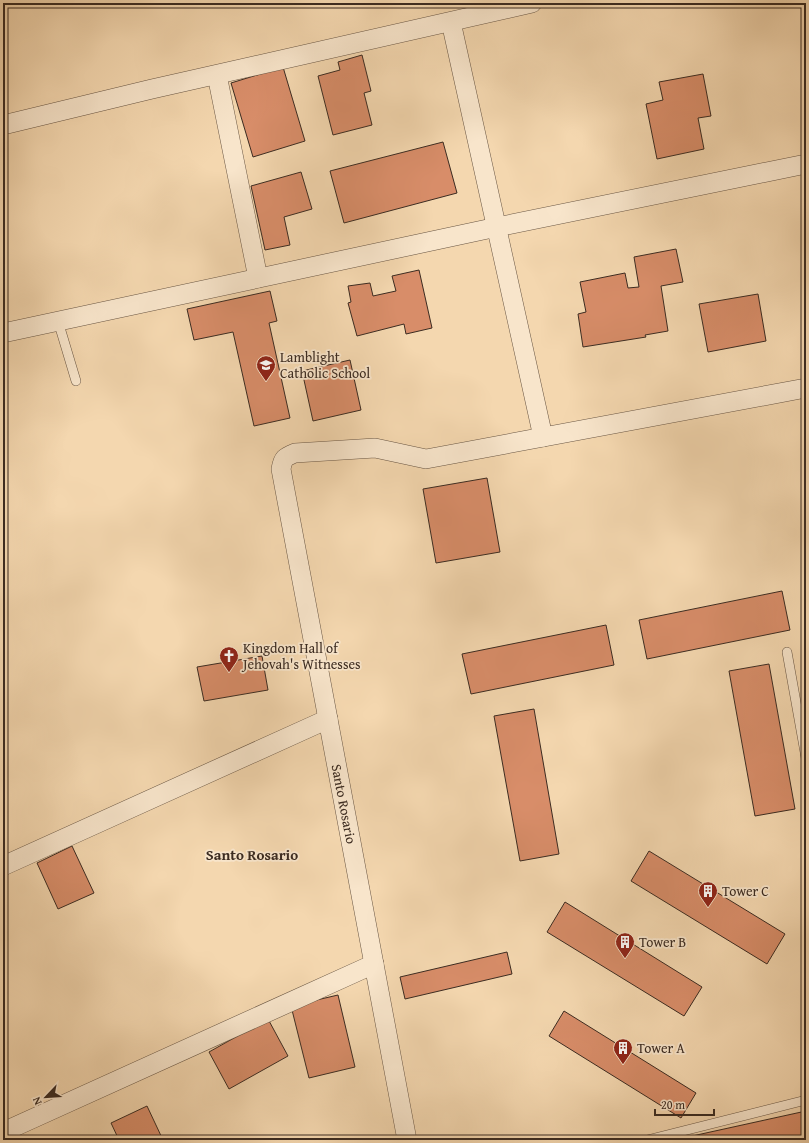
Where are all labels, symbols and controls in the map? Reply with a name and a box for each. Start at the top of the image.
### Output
place label: Lamblight Catholic School [280,347,370,383]
school or university icon: Lamblight Catholic School [255,354,277,382]
place label: Kingdom Hall of Jehovah's Witnesses [241,638,361,674]
church icon: Kingdom Hall of Jehovah's Witnesses [218,645,240,673]
street label: Santo Rosario [326,762,362,846]
district label: Santo Rosario [206,844,298,865]
building icon: Tower C [697,880,719,908]
place label: Tower C [722,881,769,901]
building icon: Tower B [614,931,636,959]
place label: Tower B [639,932,686,952]
building icon: Tower A [612,1037,634,1065]
place label: Tower A [637,1038,685,1058]
north arrow [26,1077,66,1117]
scale bar [655,1091,714,1117]
text: N [28,1094,46,1108]
text: 20 m [661,1096,685,1113]

